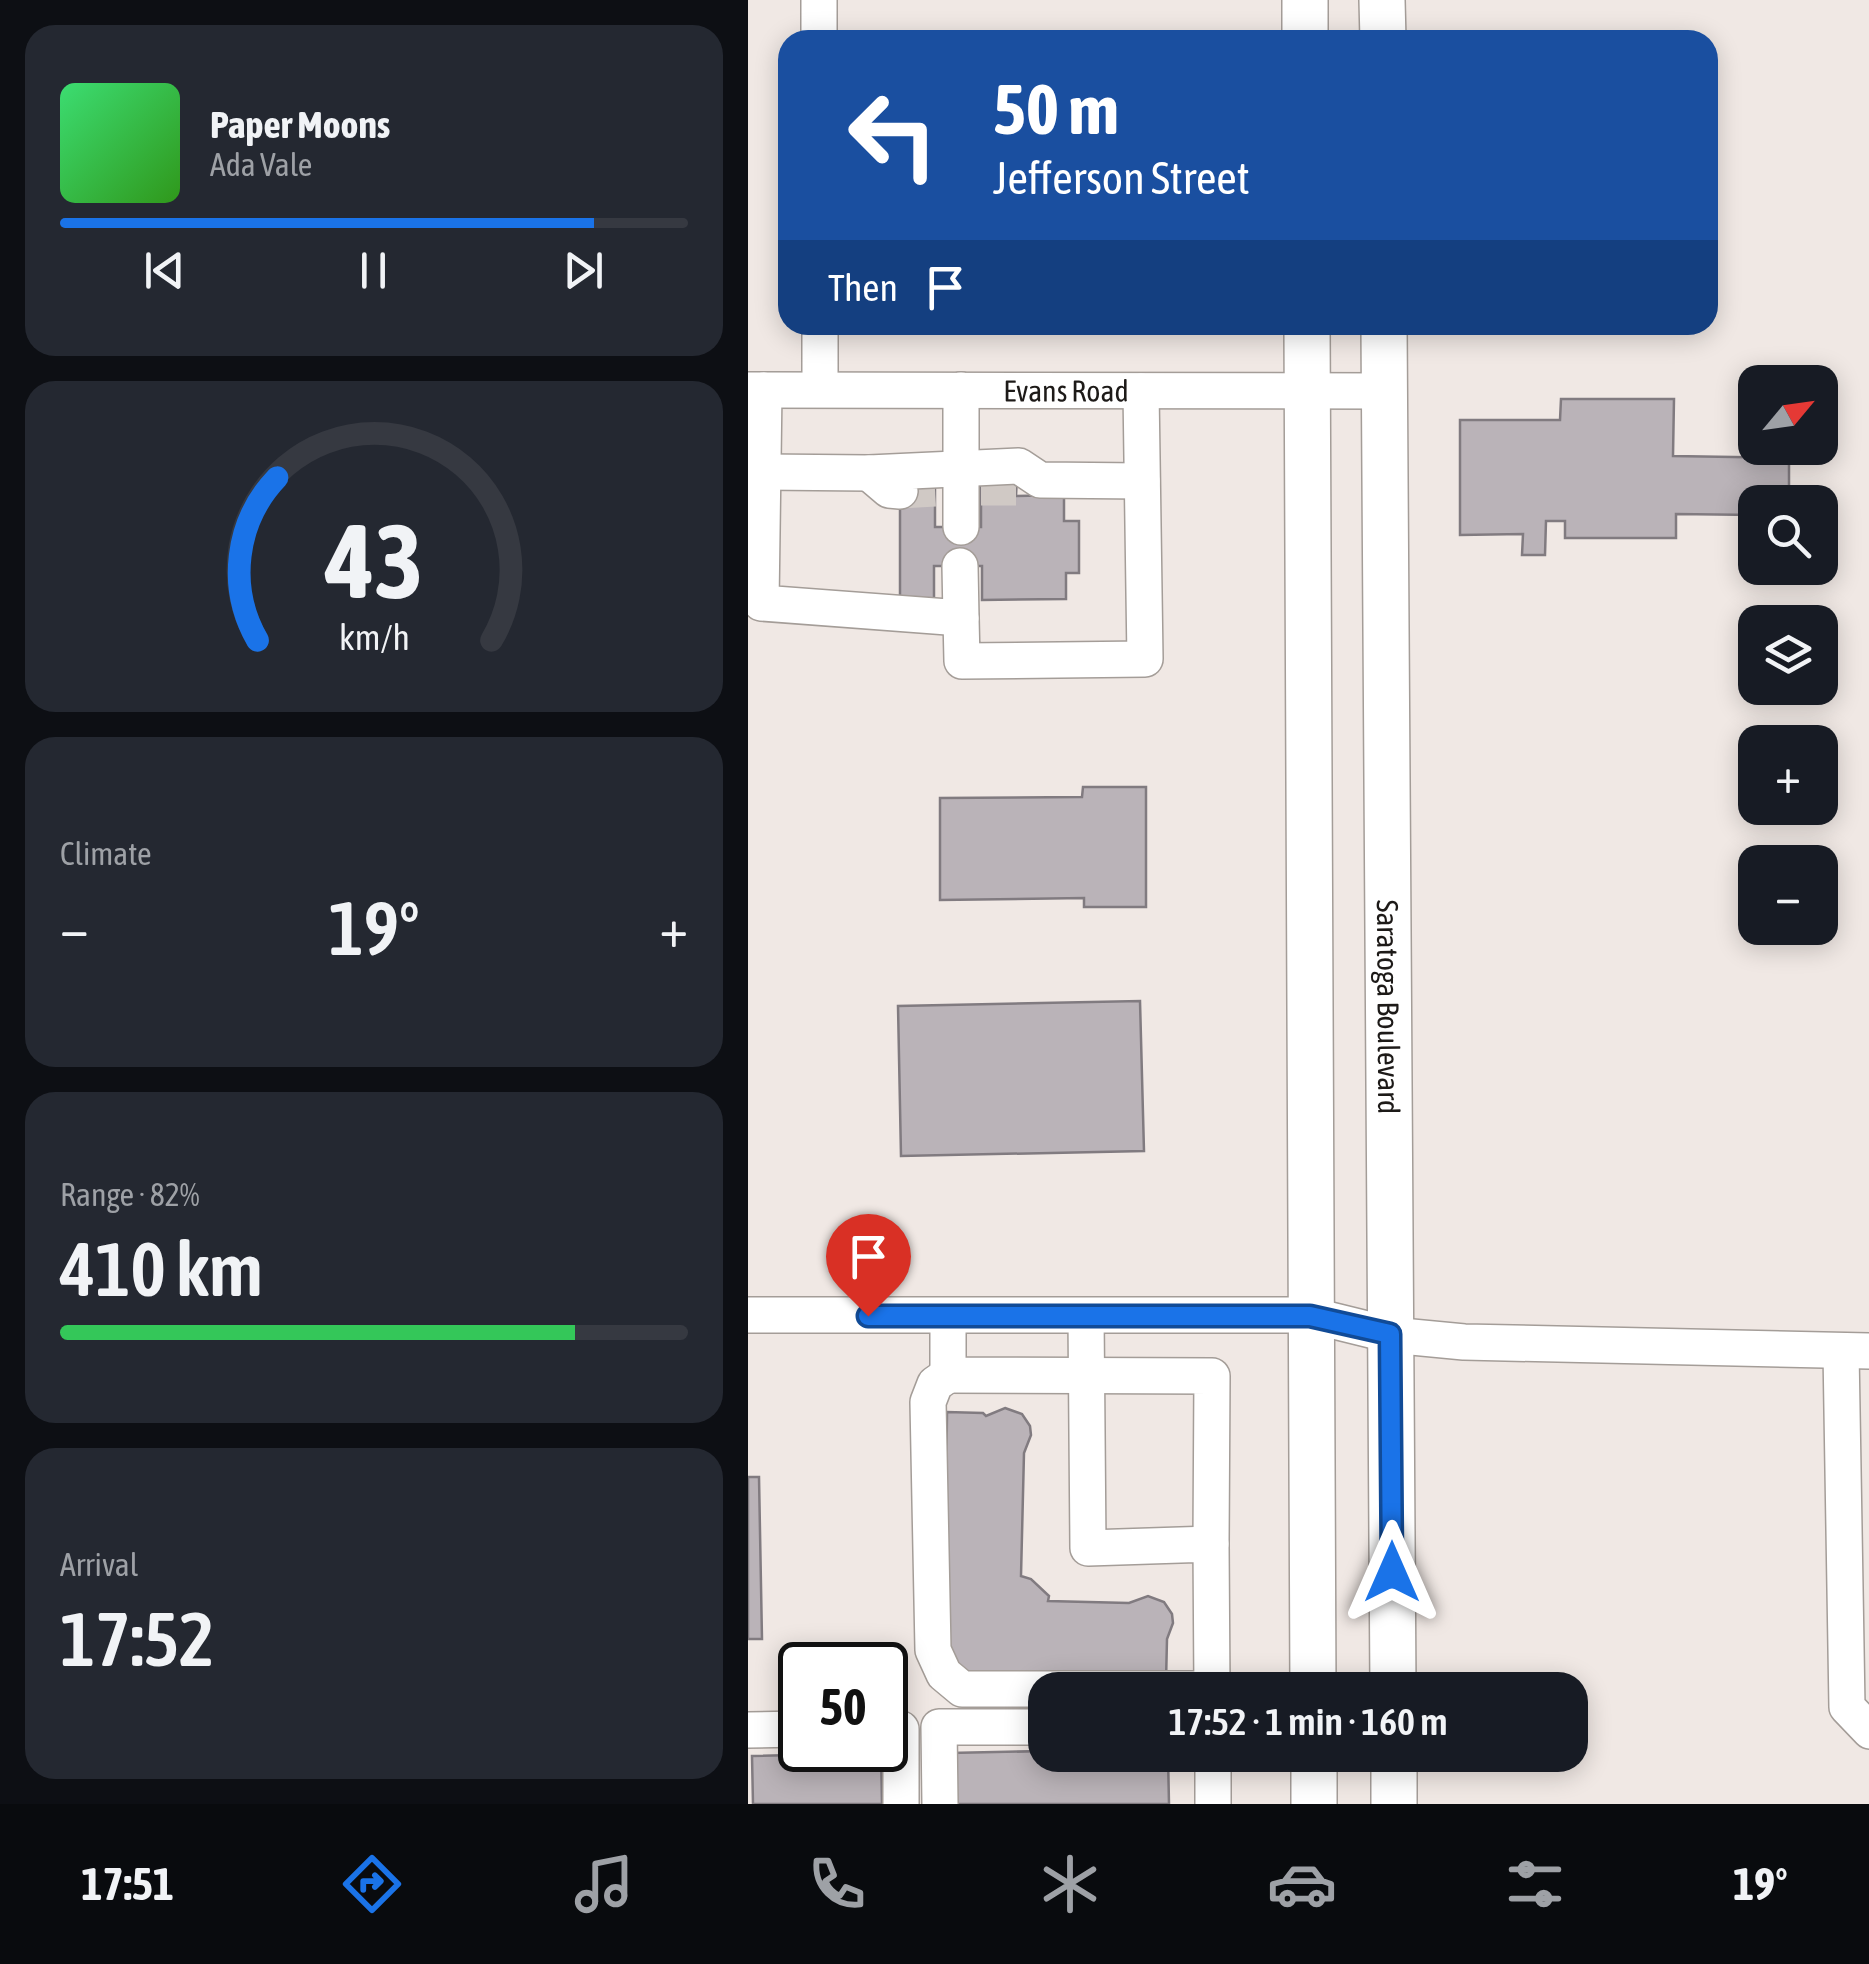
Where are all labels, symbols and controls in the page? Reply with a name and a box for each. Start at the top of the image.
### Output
text: 50 m [993,69,1119,149]
icon: left [828,70,958,200]
text: Paper Moons [210,103,390,146]
text: Ada Vale [210,146,312,183]
text: Jefferson Street [993,152,1250,204]
icon: previous [137,243,192,298]
icon: pause [346,243,401,298]
icon: next [556,243,611,298]
icon: arrive [918,260,973,315]
text: Then [828,266,898,309]
north arrow [1738,365,1838,465]
map controls [1738,365,1838,945]
street label: Evans Road [1003,373,1129,408]
button: search [1738,485,1838,585]
text: 43 [324,501,423,620]
button: layers [1738,605,1838,705]
text: km/h [339,617,409,658]
button: + [1738,725,1838,825]
text: Climate [60,835,152,872]
button: − [1738,845,1838,945]
text: 19° [328,885,420,971]
text: − [60,896,89,959]
text: + [659,896,688,959]
street label: Saratoga Boulevard [1371,900,1406,1114]
text: Range · 82% [60,1176,200,1213]
pin [826,1214,911,1317]
text: 410 km [60,1226,263,1312]
icon: arrive [841,1229,896,1284]
position arrow [1340,1520,1444,1624]
text: Arrival [60,1546,138,1583]
text: 17:52 [60,1596,214,1682]
speed limit sign: 50 [778,1642,908,1772]
text: 17:52 · 1 min · 160 m [1168,1700,1448,1743]
icon: directions [337,1849,407,1919]
icon: music [569,1849,639,1919]
icon: phone [802,1849,872,1919]
icon: climate [1035,1849,1105,1919]
icon: car [1267,1849,1337,1919]
icon: filters [1500,1849,1570,1919]
text: 17:51 [81,1858,174,1910]
text: 19° [1733,1858,1788,1910]

